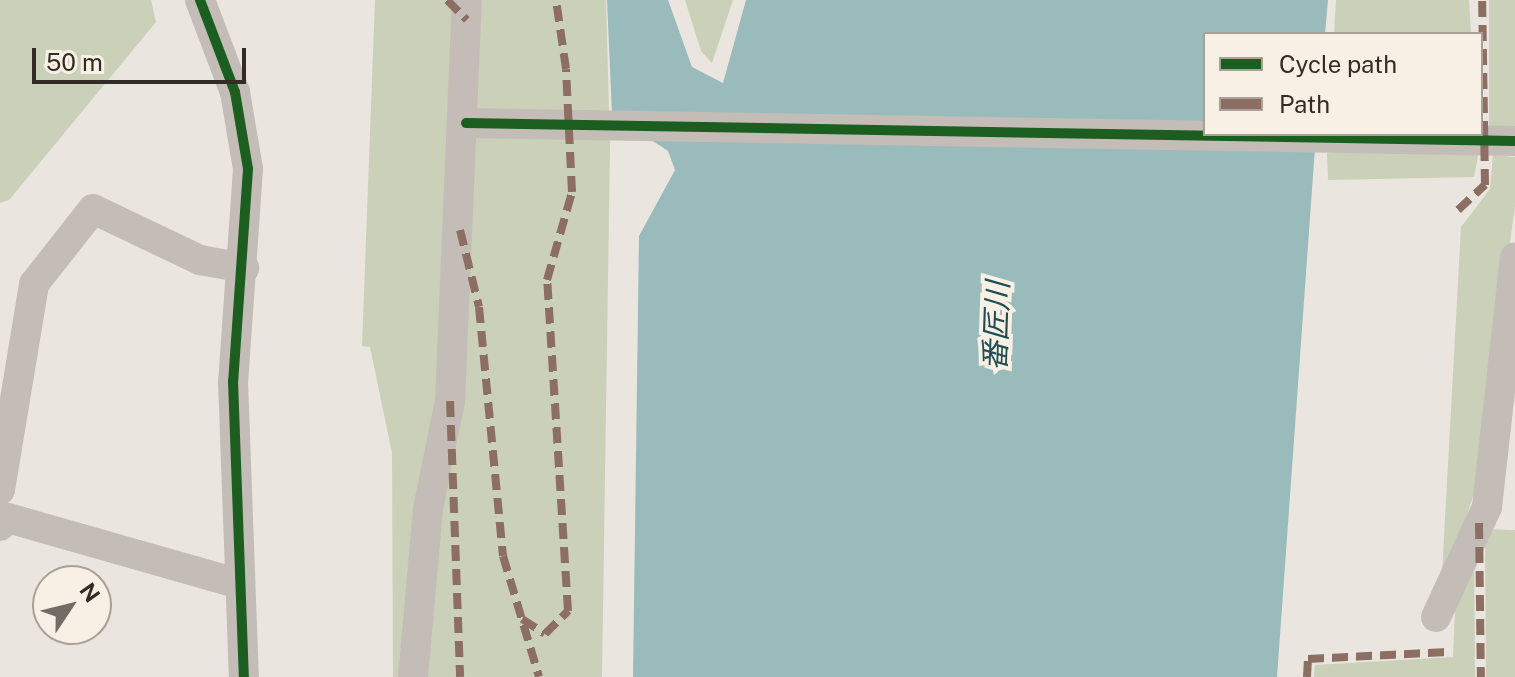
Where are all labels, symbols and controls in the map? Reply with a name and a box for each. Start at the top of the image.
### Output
scale bar [36,32,250,82]
legend [1203,32,1483,136]
text: 50 m [46,48,103,76]
text: Cycle path [1279,50,1397,78]
text: Path [1279,90,1330,118]
water label: 番匠川 [976,280,1016,372]
north arrow [32,565,112,645]
text: N [74,578,106,607]

